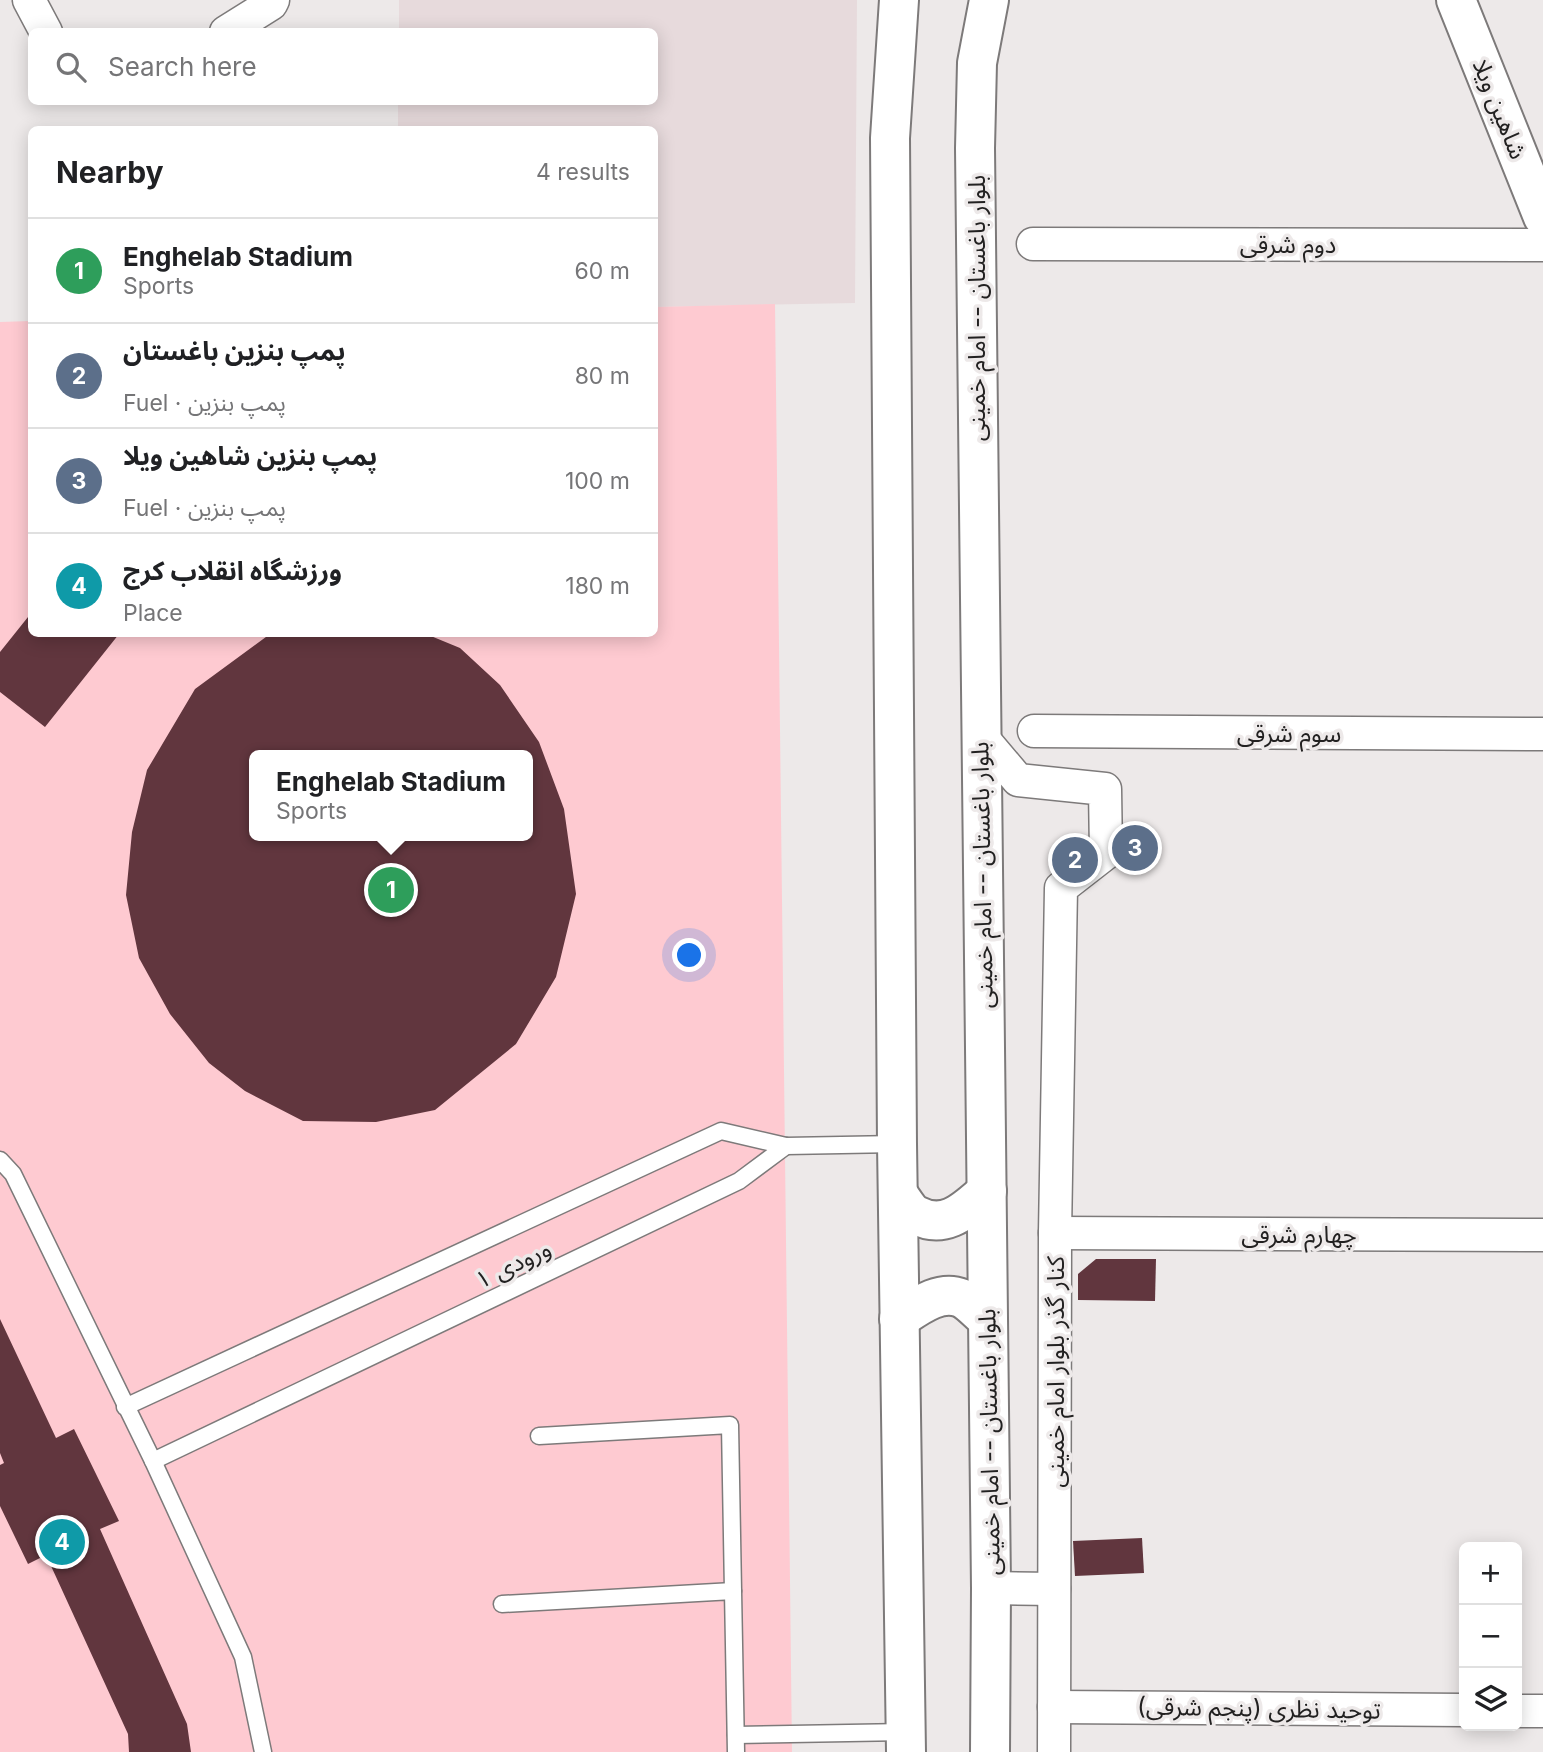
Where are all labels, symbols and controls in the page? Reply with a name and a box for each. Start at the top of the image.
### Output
search box [28,28,658,105]
icon: search [52,48,90,86]
text: Search here [108,51,257,82]
street label: شاهین ویلا [1467,55,1533,163]
text: Nearby [56,154,164,190]
text: 4 results [536,158,630,186]
street label: بلوار باغستان -- امام خمینی [962,175,995,441]
street label: دوم شرقی [1240,230,1336,263]
text: Enghelab Stadium [123,241,353,272]
text: 1 [74,257,84,285]
text: 60 m [575,257,630,285]
text: Sports [123,272,194,300]
text: پمپ بنزین باغستان [123,335,346,366]
text: 2 [72,362,86,390]
text: 80 m [575,362,630,390]
text: Fuel · پمپ بنزین [123,389,286,417]
text: پمپ بنزین شاهین ویلا [123,440,377,471]
text: 3 [72,467,86,495]
text: 100 m [565,467,630,495]
text: Fuel · پمپ بنزین [123,494,286,522]
text: ورزشگاه انقلاب کرج [123,555,342,586]
text: 4 [71,572,87,600]
text: 180 m [565,572,630,600]
text: Place [123,599,183,627]
street label: سوم شرقی [1237,719,1341,752]
street label: بلوار باغستان -- امام خمینی [965,741,1003,1009]
popup [249,750,533,841]
text: Enghelab Stadium [276,766,506,797]
text: Sports [276,797,347,825]
pin: 3 [1112,822,1158,874]
pin: 2 [1052,834,1098,886]
pin: 1 [368,864,414,916]
your location [672,938,706,972]
street label: چهارم شرقی [1241,1220,1357,1253]
street label: ورودی ۱ [470,1233,556,1295]
street label: کنار گذر بلوار امام خمینی [1041,1255,1074,1488]
street label: بلوار باغستان -- امام خمینی [972,1308,1010,1576]
pin: 4 [39,1516,85,1568]
map controls [1459,1542,1522,1731]
button: + [1459,1542,1522,1605]
button: − [1459,1605,1522,1668]
button: layers [1459,1668,1522,1731]
street label: توحید نظری (پنجم شرقی) [1137,1691,1381,1728]

